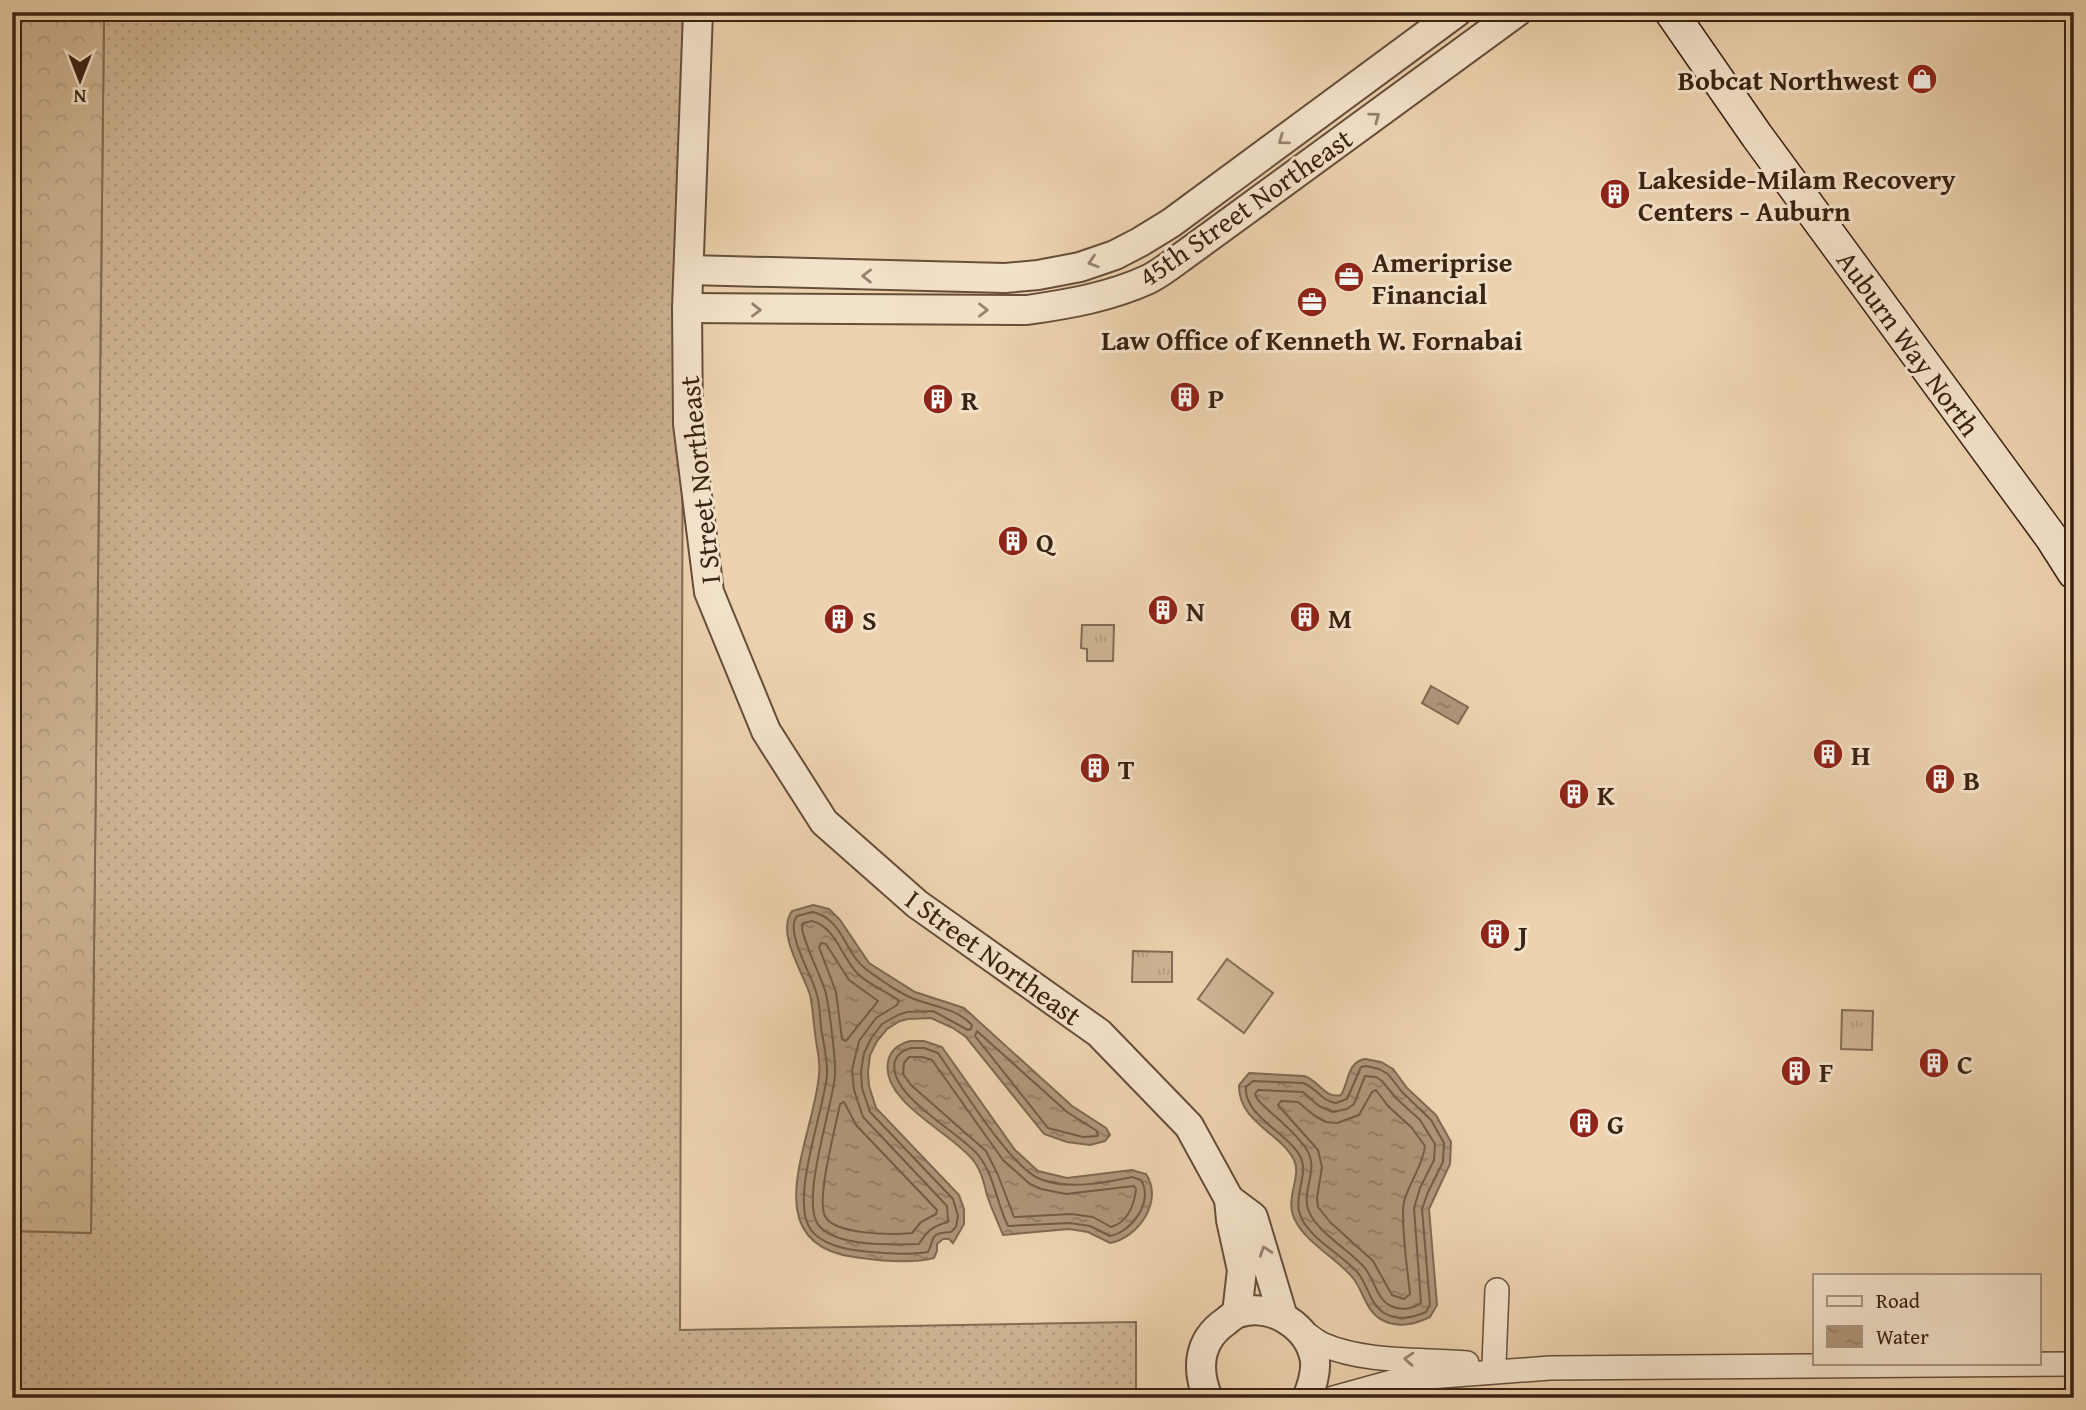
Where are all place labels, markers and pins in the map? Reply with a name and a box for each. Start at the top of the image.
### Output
place label: Bobcat Northwest [1678,59,1899,100]
shop icon: Bobcat Northwest [1905,62,1939,96]
place label: Lakeside-Milam Recovery Centers - Auburn [1638,158,1956,231]
building icon: Lakeside-Milam Recovery Centers - Auburn [1598,177,1632,211]
place label: Ameriprise Financial [1372,241,1512,314]
office icon: Ameriprise Financial [1332,260,1366,294]
office icon: Law Office of Kenneth W. Fornabai [1295,285,1329,319]
place label: Law Office of Kenneth W. Fornabai [1101,319,1523,360]
place label: P [1208,377,1224,418]
place label: R [961,379,979,420]
building icon: P [1168,380,1202,414]
building icon: R [921,382,955,416]
place label: Q [1036,521,1056,562]
building icon: Q [996,524,1030,558]
place label: N [1186,590,1205,631]
building icon: N [1146,593,1180,627]
place label: M [1328,597,1352,638]
place label: S [862,599,877,640]
building icon: M [1288,600,1322,634]
building icon: S [822,602,856,636]
place label: H [1851,734,1870,775]
building icon: H [1811,737,1845,771]
place label: T [1118,748,1135,789]
building icon: T [1078,751,1112,785]
place label: B [1963,759,1980,800]
building icon: B [1923,762,1957,796]
place label: K [1597,774,1615,815]
building icon: K [1557,777,1591,811]
place label: J [1514,914,1528,955]
building icon: J [1478,917,1512,951]
place label: C [1957,1043,1973,1084]
building icon: C [1917,1046,1951,1080]
place label: F [1819,1051,1833,1092]
building icon: F [1779,1054,1813,1088]
place label: G [1607,1103,1624,1144]
building icon: G [1567,1106,1601,1140]

